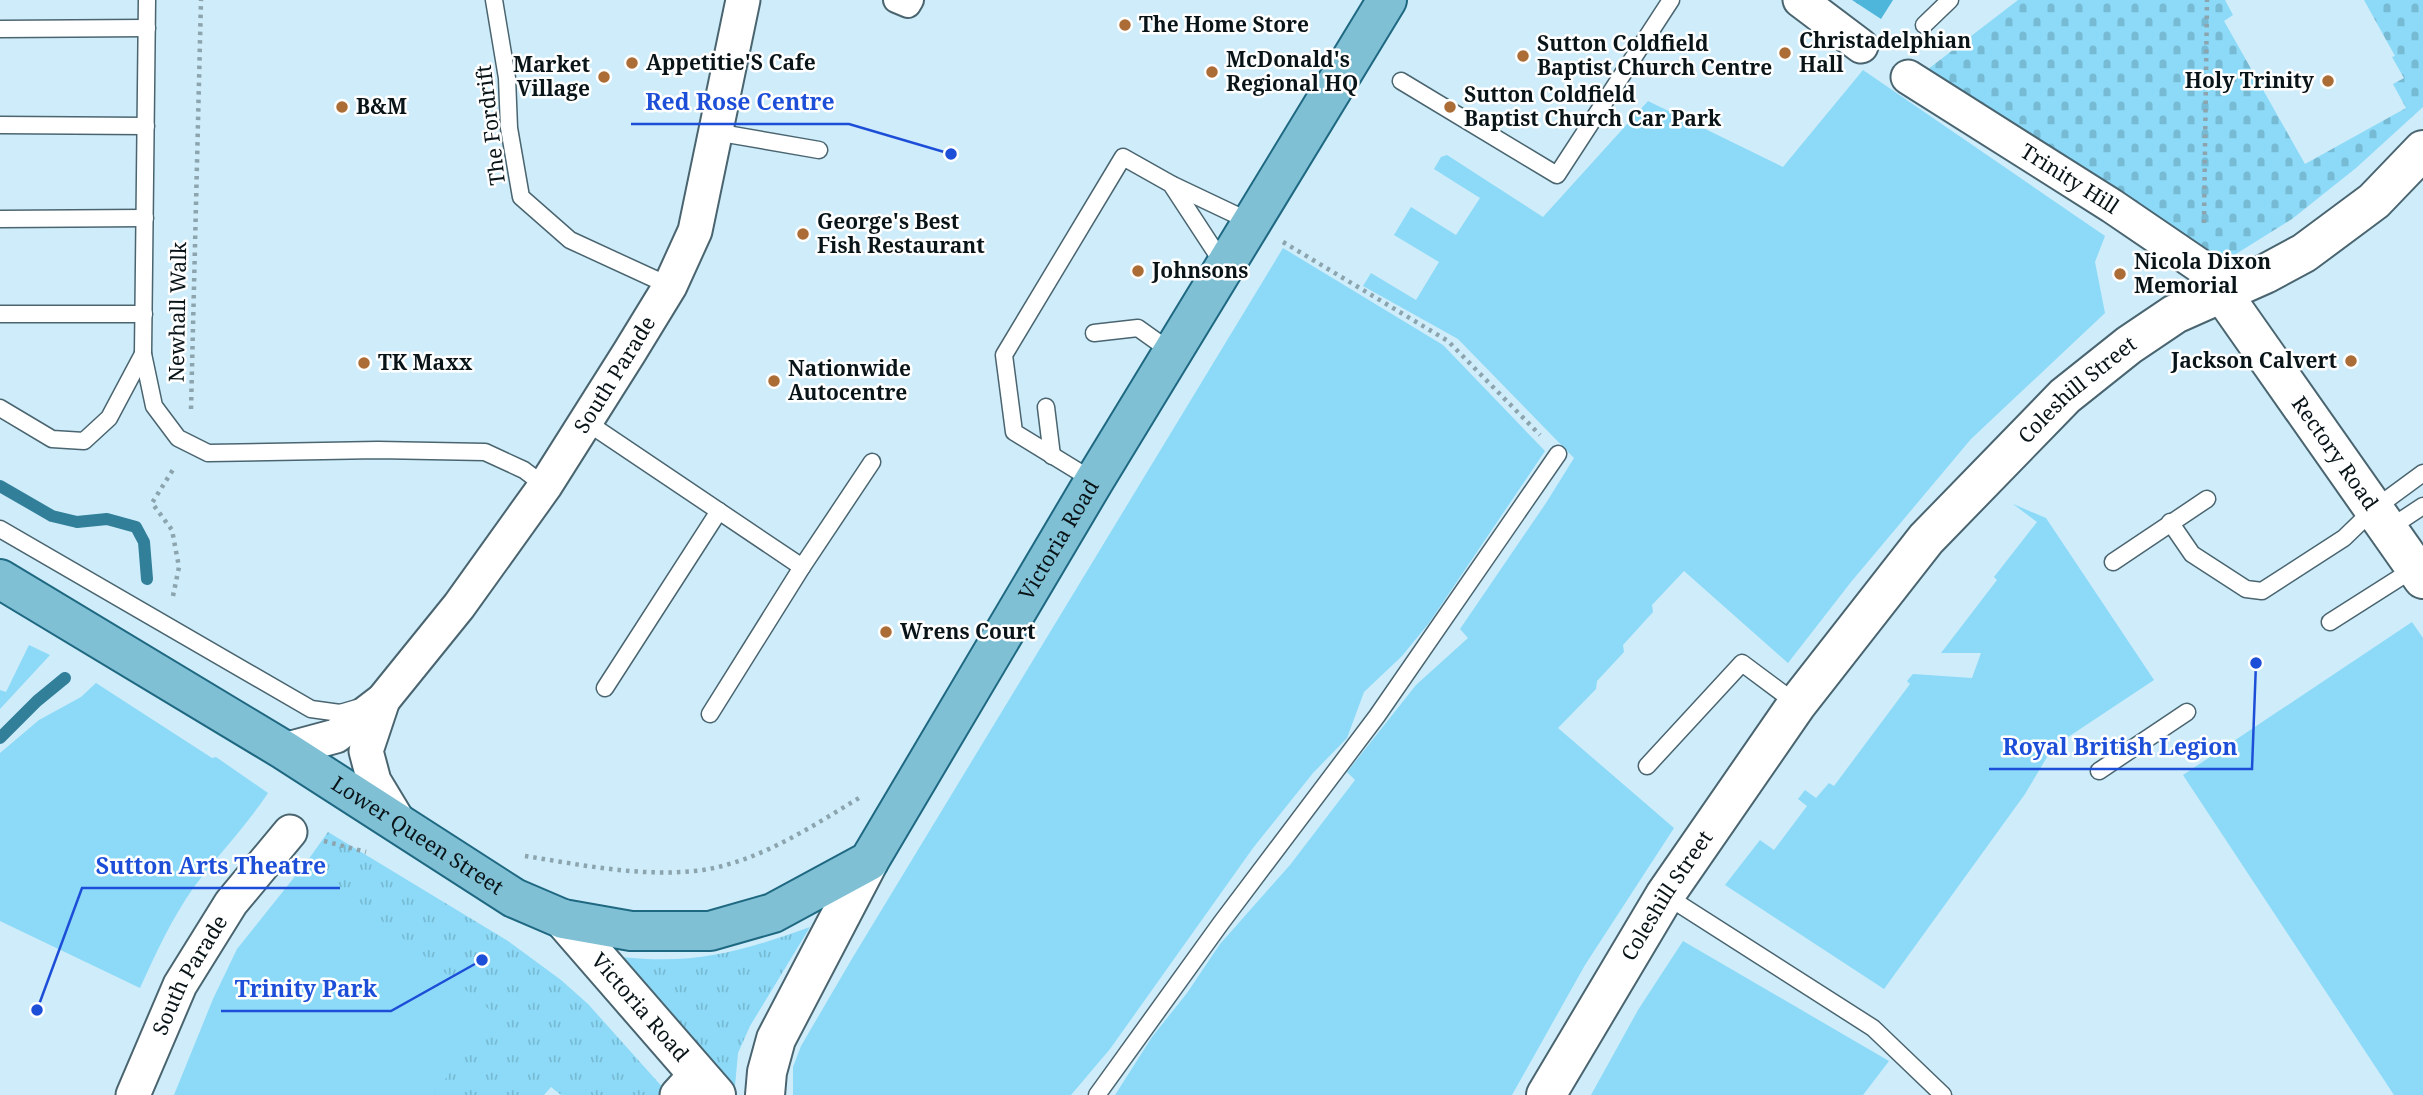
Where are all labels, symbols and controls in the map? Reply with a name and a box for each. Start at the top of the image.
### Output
place label: The Home Store [1139,10,1309,38]
marker: The Home Store [1117,17,1133,33]
place label: Christadelphian Hall [1799,26,1971,78]
place label: Sutton Coldfield Baptist Church Centre [1537,29,1772,81]
place label: McDonald's Regional HQ [1226,45,1358,97]
marker: Christadelphian Hall [1777,45,1793,61]
place label: Appetitie'S Cafe [646,48,816,76]
marker: Sutton Coldfield Baptist Church Centre [1515,48,1531,64]
place label: Market Village [513,50,590,102]
marker: Appetitie'S Cafe [624,55,640,71]
street label: The Fordrift [469,63,511,187]
marker: McDonald's Regional HQ [1204,64,1220,80]
place label: Holy Trinity [2185,66,2315,94]
marker: Market Village [596,69,612,85]
marker: Holy Trinity [2320,73,2336,89]
callout: Red Rose Centre [631,80,849,124]
place label: Sutton Coldfield Baptist Church Car Park [1464,80,1722,132]
text: Red Rose Centre [645,85,835,117]
place label: B&M [356,92,407,120]
marker: B&M [334,99,350,115]
marker: Sutton Coldfield Baptist Church Car Park [1442,99,1458,115]
street label: Trinity Hill [2016,137,2125,220]
place label: George's Best Fish Restaurant [817,207,985,259]
marker: George's Best Fish Restaurant [795,226,811,242]
street label: Newhall Walk [162,241,192,382]
place label: Nicola Dixon Memorial [2134,247,2271,299]
place label: Johnsons [1151,256,1248,284]
marker: Johnsons [1130,263,1146,279]
marker: Nicola Dixon Memorial [2112,266,2128,282]
street label: South Parade [567,310,661,438]
street label: Coleshill Street [2011,329,2141,449]
place label: Jackson Calvert [2170,346,2337,374]
place label: TK Maxx [378,348,473,376]
marker: Jackson Calvert [2343,353,2359,369]
place label: Nationwide Autocentre [788,354,911,406]
marker: TK Maxx [356,355,372,371]
marker: Nationwide Autocentre [766,373,782,389]
street label: Rectory Road [2286,390,2385,515]
street label: Victoria Road [1012,474,1105,605]
place label: Wrens Court [900,617,1036,645]
marker: Wrens Court [878,624,894,640]
callout: Royal British Legion [1989,725,2252,769]
text: Royal British Legion [2002,730,2238,762]
street label: Lower Queen Street [327,769,509,901]
street label: Coleshill Street [1614,825,1718,966]
callout: Sutton Arts Theatre [82,844,340,888]
text: Sutton Arts Theatre [96,849,326,881]
street label: South Parade [145,909,233,1039]
street label: Victoria Road [586,946,696,1067]
callout: Trinity Park [221,967,391,1011]
text: Trinity Park [235,972,378,1004]

